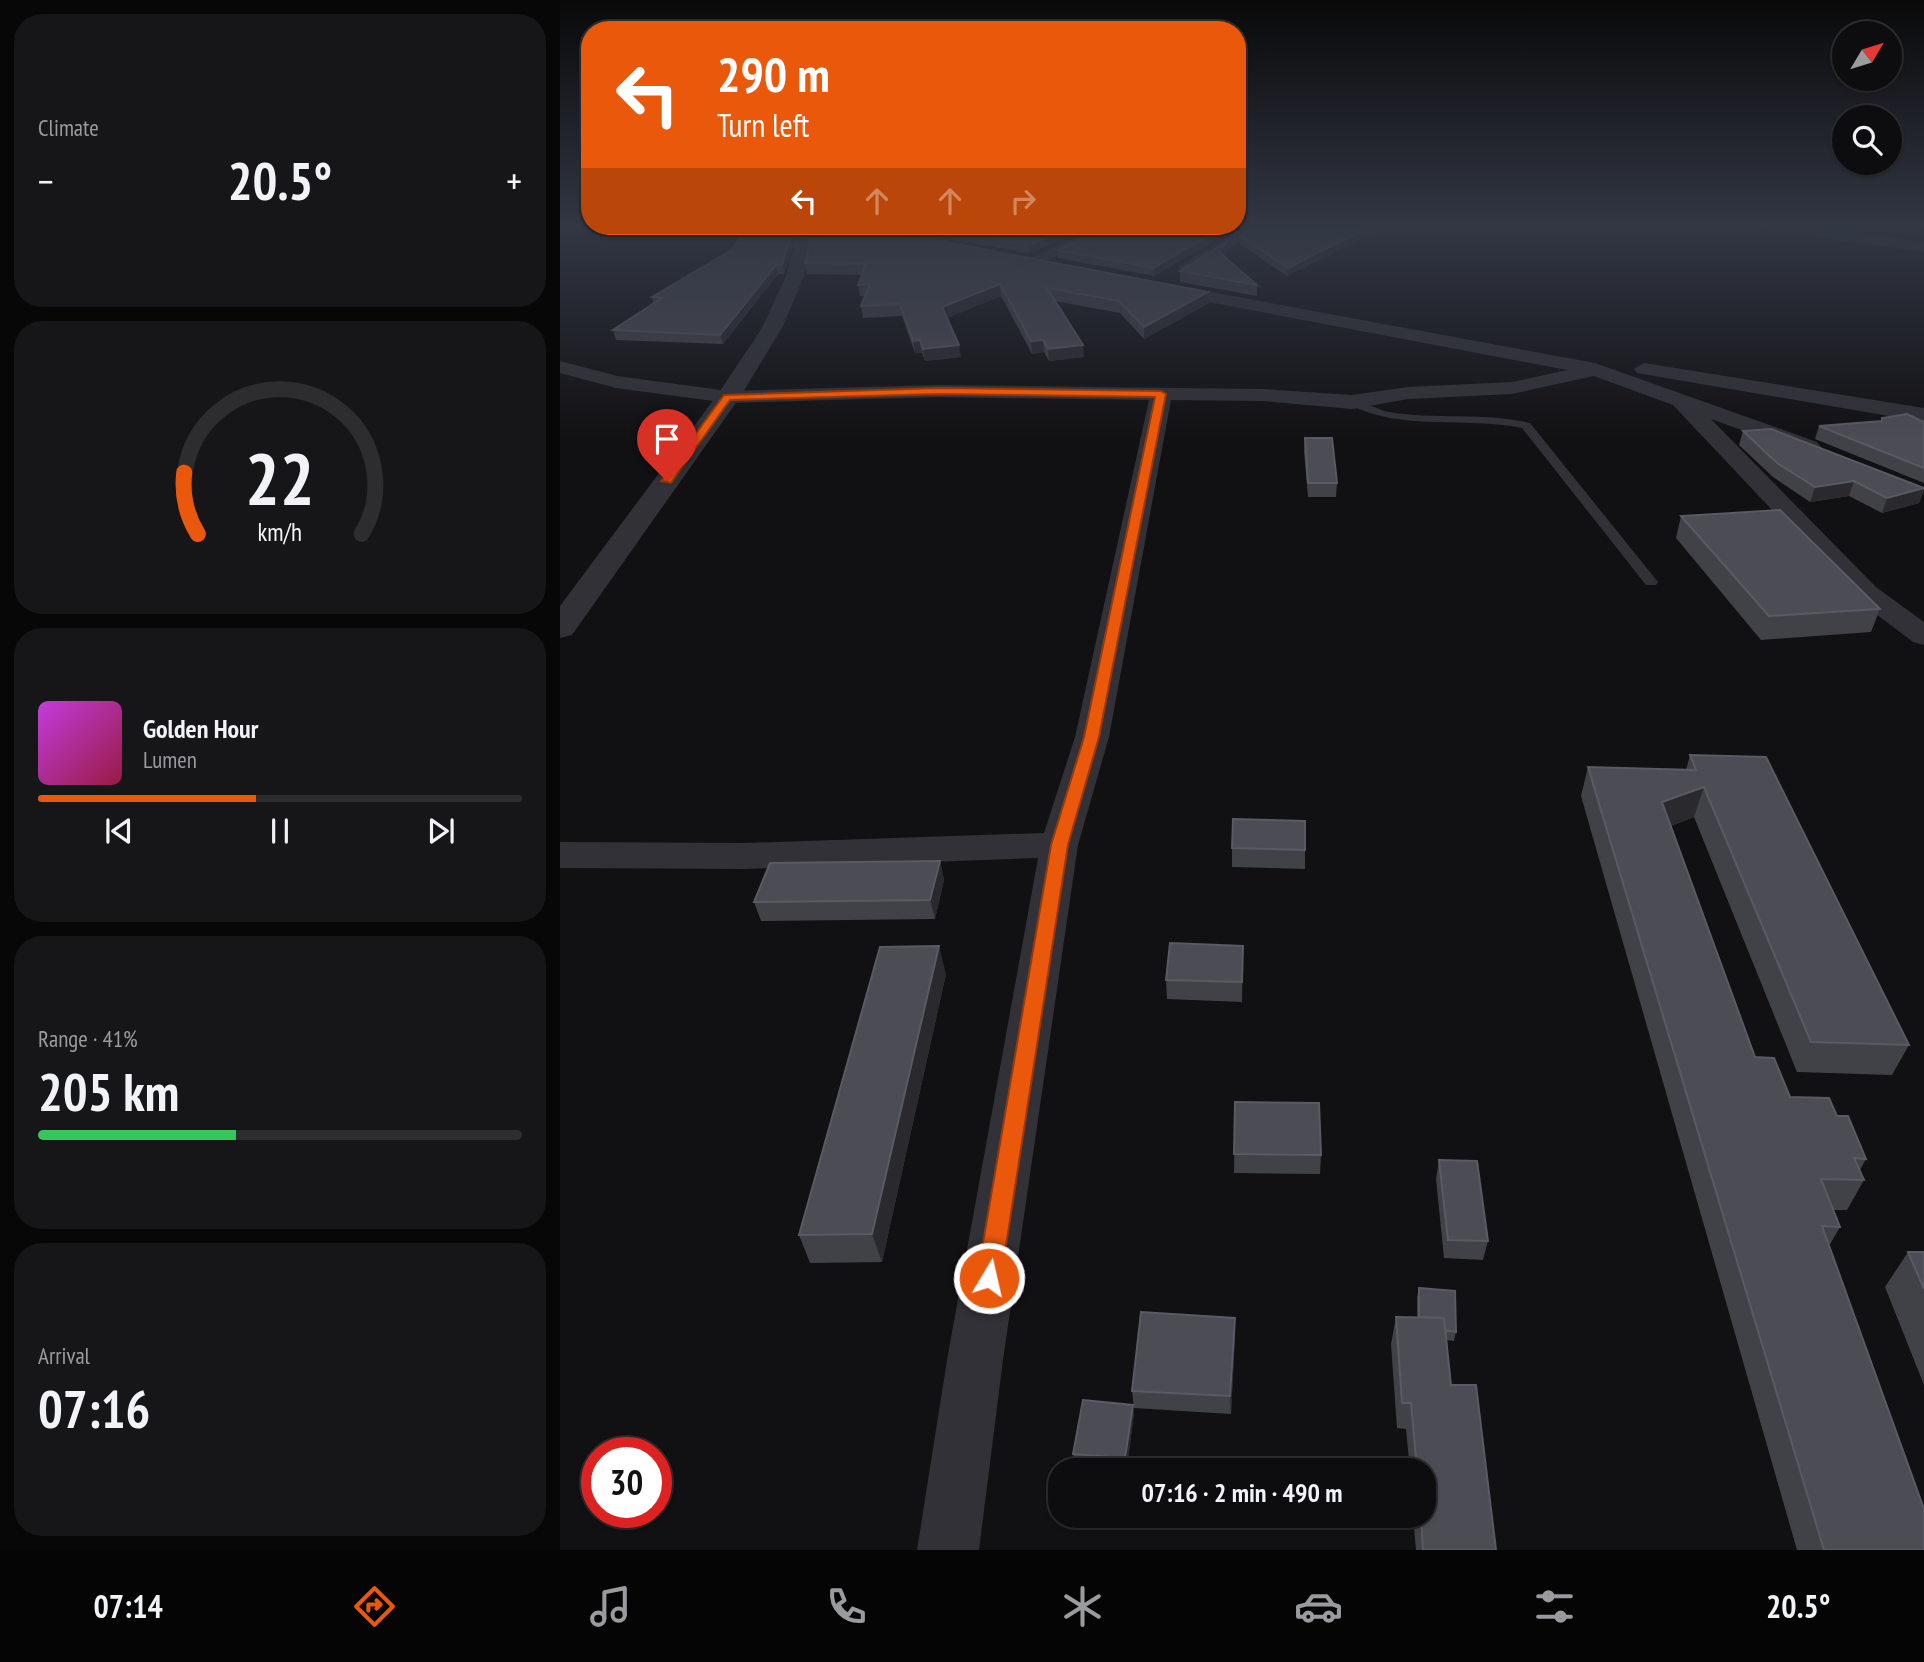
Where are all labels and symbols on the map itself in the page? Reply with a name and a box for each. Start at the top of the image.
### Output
north arrow [1832,21,1902,91]
pin [637,409,697,481]
position arrow [952,1241,1026,1315]
speed limit sign: 30 [581,1437,672,1528]

